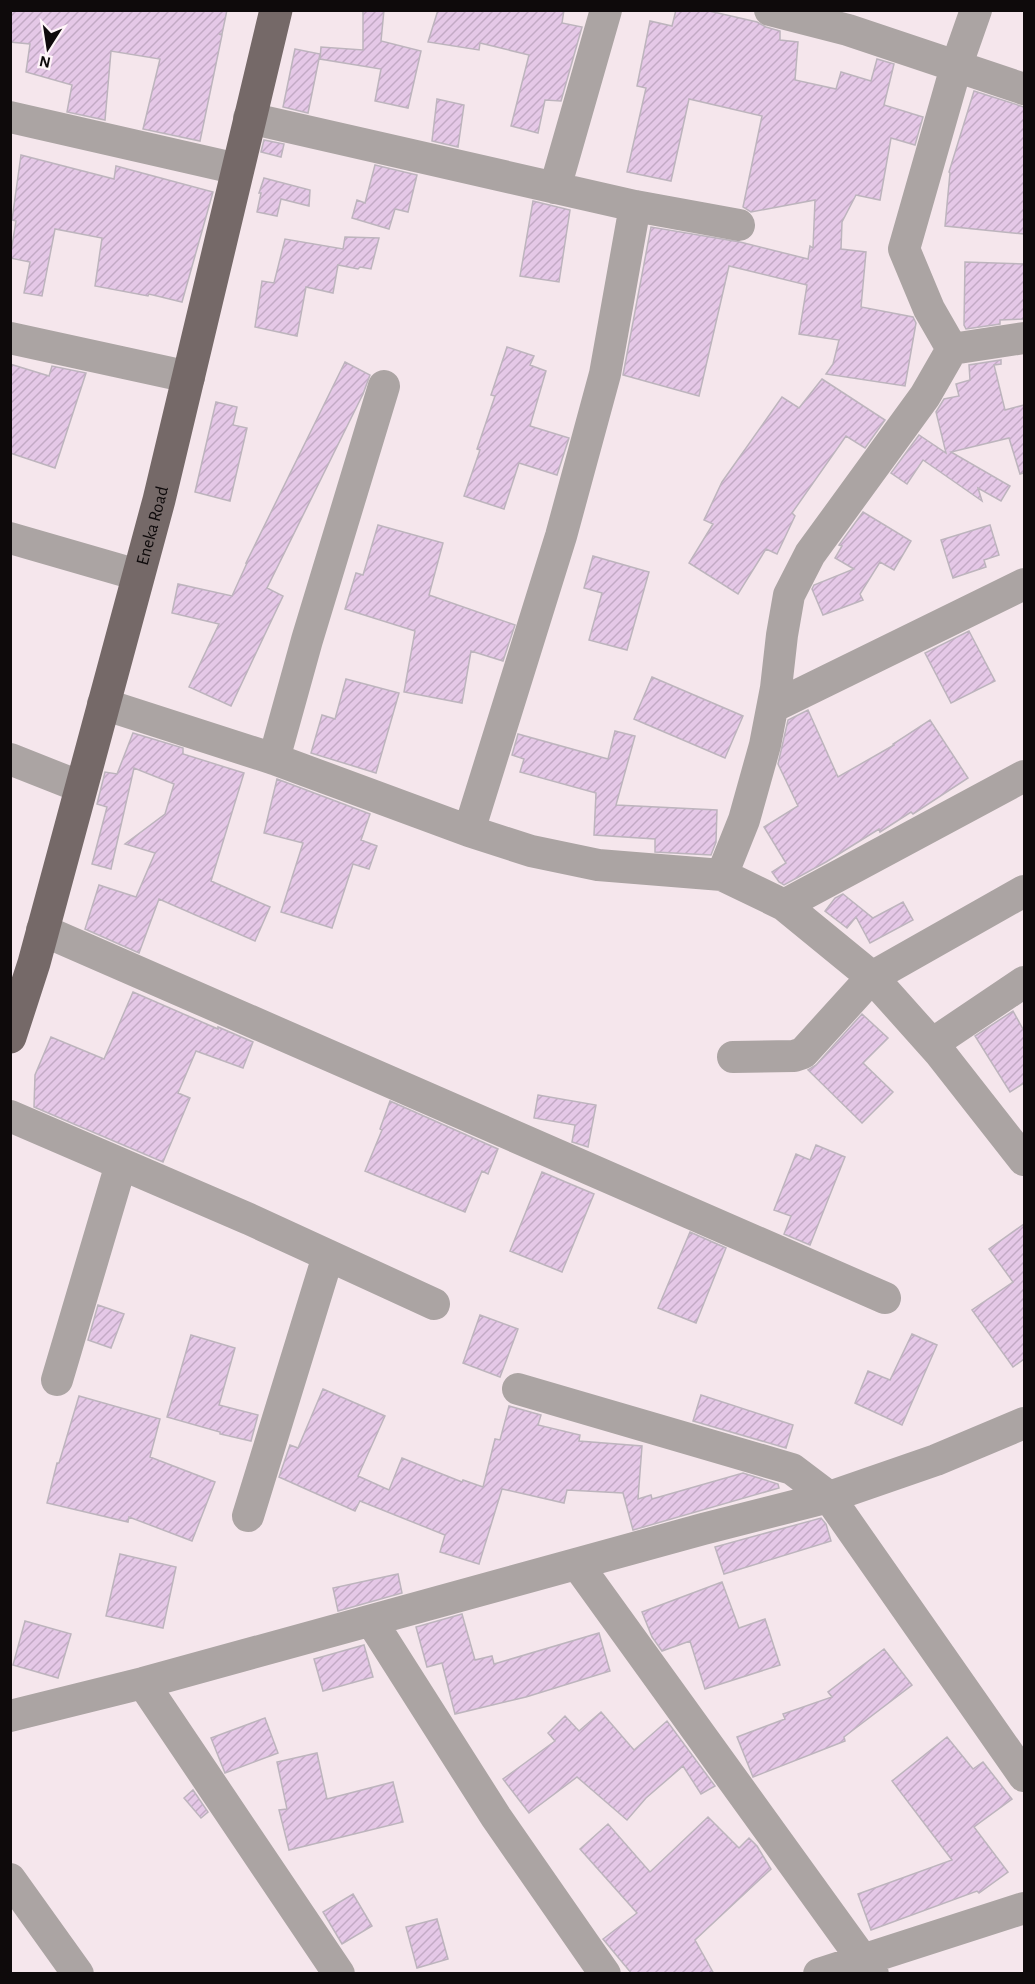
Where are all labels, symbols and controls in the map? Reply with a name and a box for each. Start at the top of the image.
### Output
north arrow [18,18,78,78]
text: N [38,53,52,71]
street label: Eneka Road [134,484,172,567]

